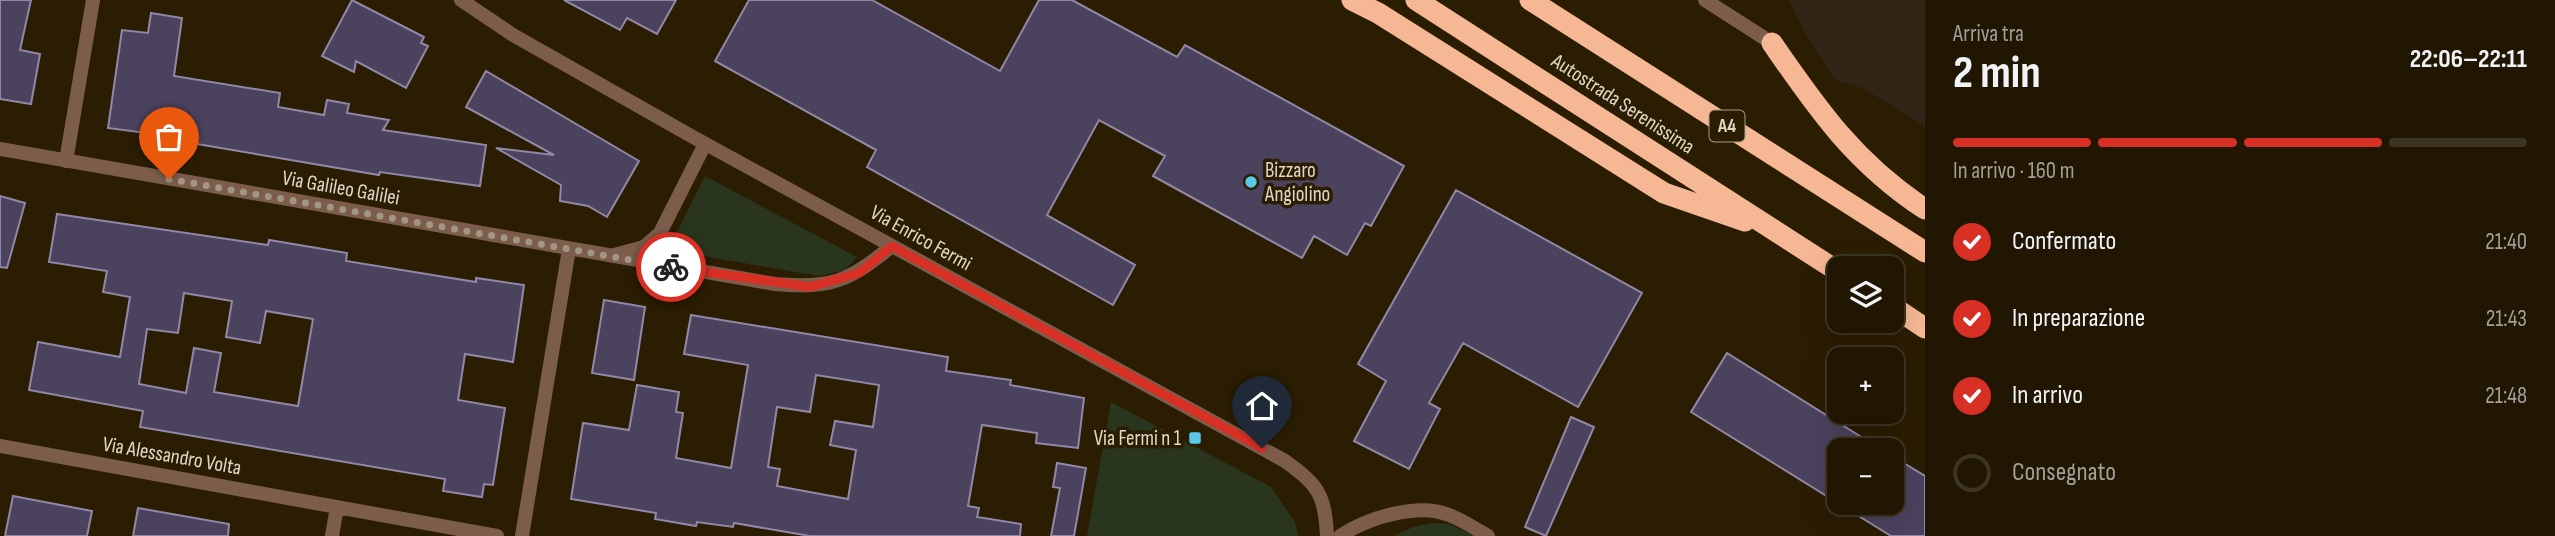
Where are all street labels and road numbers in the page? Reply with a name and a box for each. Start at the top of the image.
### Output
street label: Autostrada Serenissima [1546,48,1699,160]
road number: A4 [1710,110,1744,142]
street label: Via Galileo Galilei [280,165,402,211]
street label: Via Enrico Fermi [866,200,976,276]
street label: Via Alessandro Volta [101,431,243,481]

